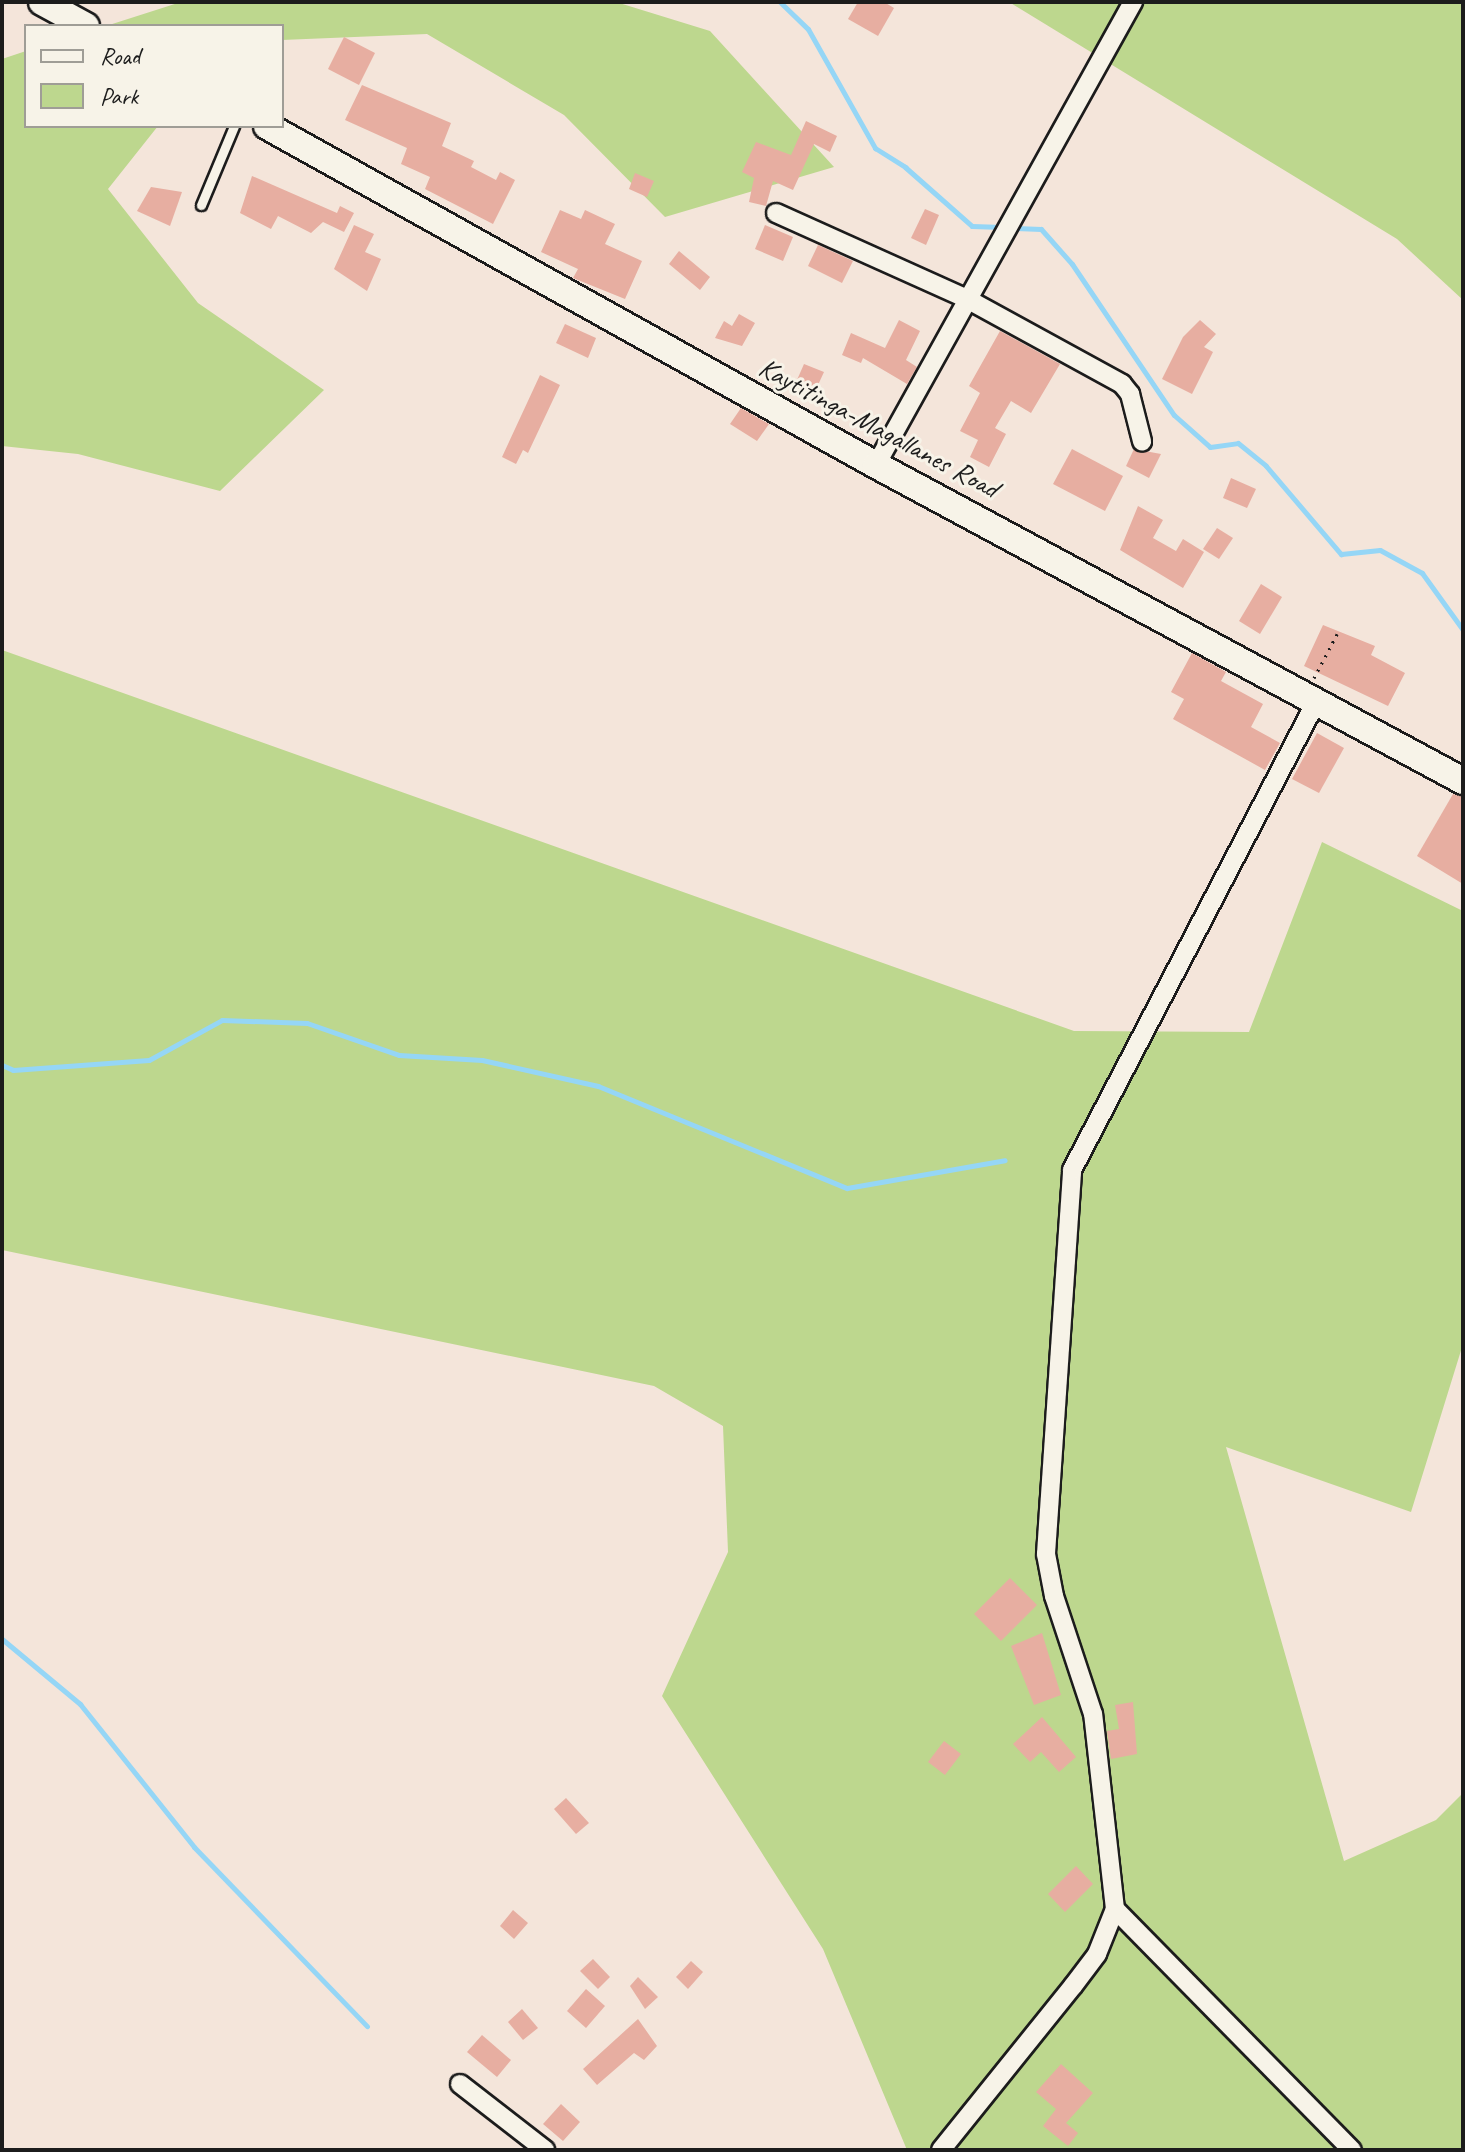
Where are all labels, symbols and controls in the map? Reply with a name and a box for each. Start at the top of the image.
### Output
legend [24,24,284,128]
text: Road [100,41,140,71]
text: Park [100,81,138,111]
street label: Kaytitinga-Magallanes Road [754,351,1004,505]

